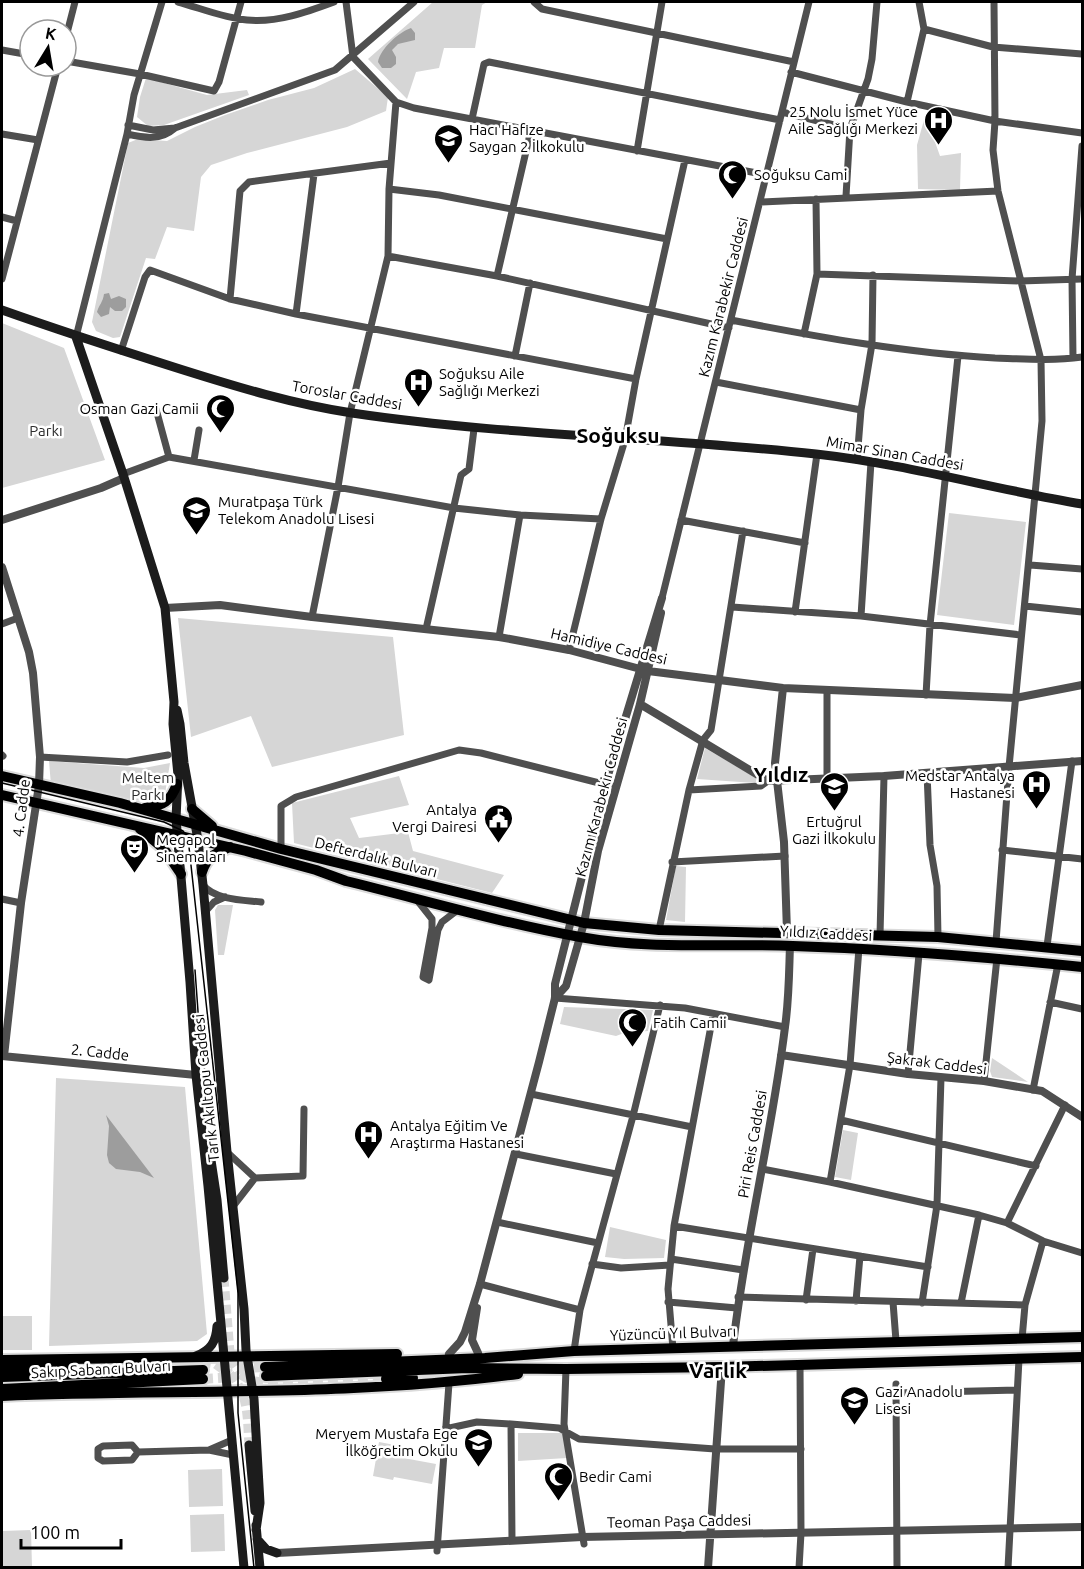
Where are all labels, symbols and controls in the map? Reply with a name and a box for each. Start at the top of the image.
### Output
north arrow [18,18,78,78]
text: K [44,23,58,43]
place label: 25 Nolu İsmet Yüce Aile Sağlığı Merkezi [788,103,918,137]
hospital icon: 25 Nolu İsmet Yüce Aile Sağlığı Merkezi [923,104,955,146]
place label: Hacı Hafize Saygan 2 İlkokulu [469,121,584,155]
school or university icon: Hacı Hafize Saygan 2 İlkokulu [432,122,464,164]
mosque icon: Soğuksu Cami [717,158,749,200]
place label: Soğuksu Cami [754,166,847,183]
street label: Kazım Karabekir Caddesi [695,215,751,379]
place label: Soğuksu Aile Sağlığı Merkezi [439,365,540,399]
hospital icon: Soğuksu Aile Sağlığı Merkezi [402,366,434,408]
street label: Toroslar Caddesi [291,377,403,413]
mosque icon: Osman Gazi Camii [204,392,236,434]
place label: Osman Gazi Camii [79,400,199,417]
park label: Parkı [29,422,63,439]
district label: Soğuksu [576,423,660,447]
street label: Mimar Sinan Caddesi [825,433,965,473]
place label: Muratpaşa Türk Telekom Anadolu Lisesi [218,493,374,527]
school or university icon: Muratpaşa Türk Telekom Anadolu Lisesi [181,494,213,536]
street label: Hamidiye Caddesi [549,624,669,668]
street label: Kazım Karabekir Caddesi [572,715,630,879]
district label: Yıldız [754,762,808,786]
place label: Medstar Antalya Hastanesi [905,767,1015,801]
hospital icon: Medstar Antalya Hastanesi [1020,768,1052,810]
park label: Meltem Parkı [122,769,174,803]
school or university icon: Ertuğrul Gazi İlkokulu [818,770,850,812]
street label: 4. Cadde [9,778,33,838]
place label: Antalya Vergi Dairesi [392,801,477,835]
public building icon: Antalya Vergi Dairesi [482,802,514,844]
place label: Ertuğrul Gazi İlkokulu [792,813,876,847]
place label: Megapol Sinemaları [156,831,226,865]
theatre icon: Megapol Sinemaları [119,832,151,874]
street label: Defterdalık Bulvarı [313,834,439,880]
street label: Yıldız Caddesi [779,922,873,944]
mosque icon: Fatih Camii [616,1006,648,1048]
street label: Tarık Akıltopu Caddesi [190,1013,222,1163]
place label: Fatih Camii [653,1014,727,1031]
street label: 2. Cadde [70,1040,130,1064]
street label: Şakrak Caddesi [886,1048,988,1078]
street label: Piri Reis Caddesi [734,1089,770,1199]
place label: Antalya Eğitim Ve Araştırma Hastanesi [390,1117,524,1151]
hospital icon: Antalya Eğitim Ve Araştırma Hastanesi [353,1118,385,1160]
street label: Yüzüncü Yıl Bulvarı [609,1322,737,1344]
street label: Sakıp Sabancı Bulvarı [31,1357,171,1381]
district label: Varlık [689,1358,747,1382]
place label: Gazi Anadolu Lisesi [875,1383,963,1417]
school or university icon: Gazi Anadolu Lisesi [838,1384,870,1426]
place label: Meryem Mustafa Ege İlköğretim Okulu [315,1425,458,1459]
school or university icon: Meryem Mustafa Ege İlköğretim Okulu [463,1426,495,1468]
mosque icon: Bedir Cami [542,1460,574,1502]
place label: Bedir Cami [579,1468,652,1485]
street label: Teoman Paşa Caddesi [607,1511,751,1531]
scale bar [21,1512,122,1550]
text: 100 m [30,1522,80,1542]

